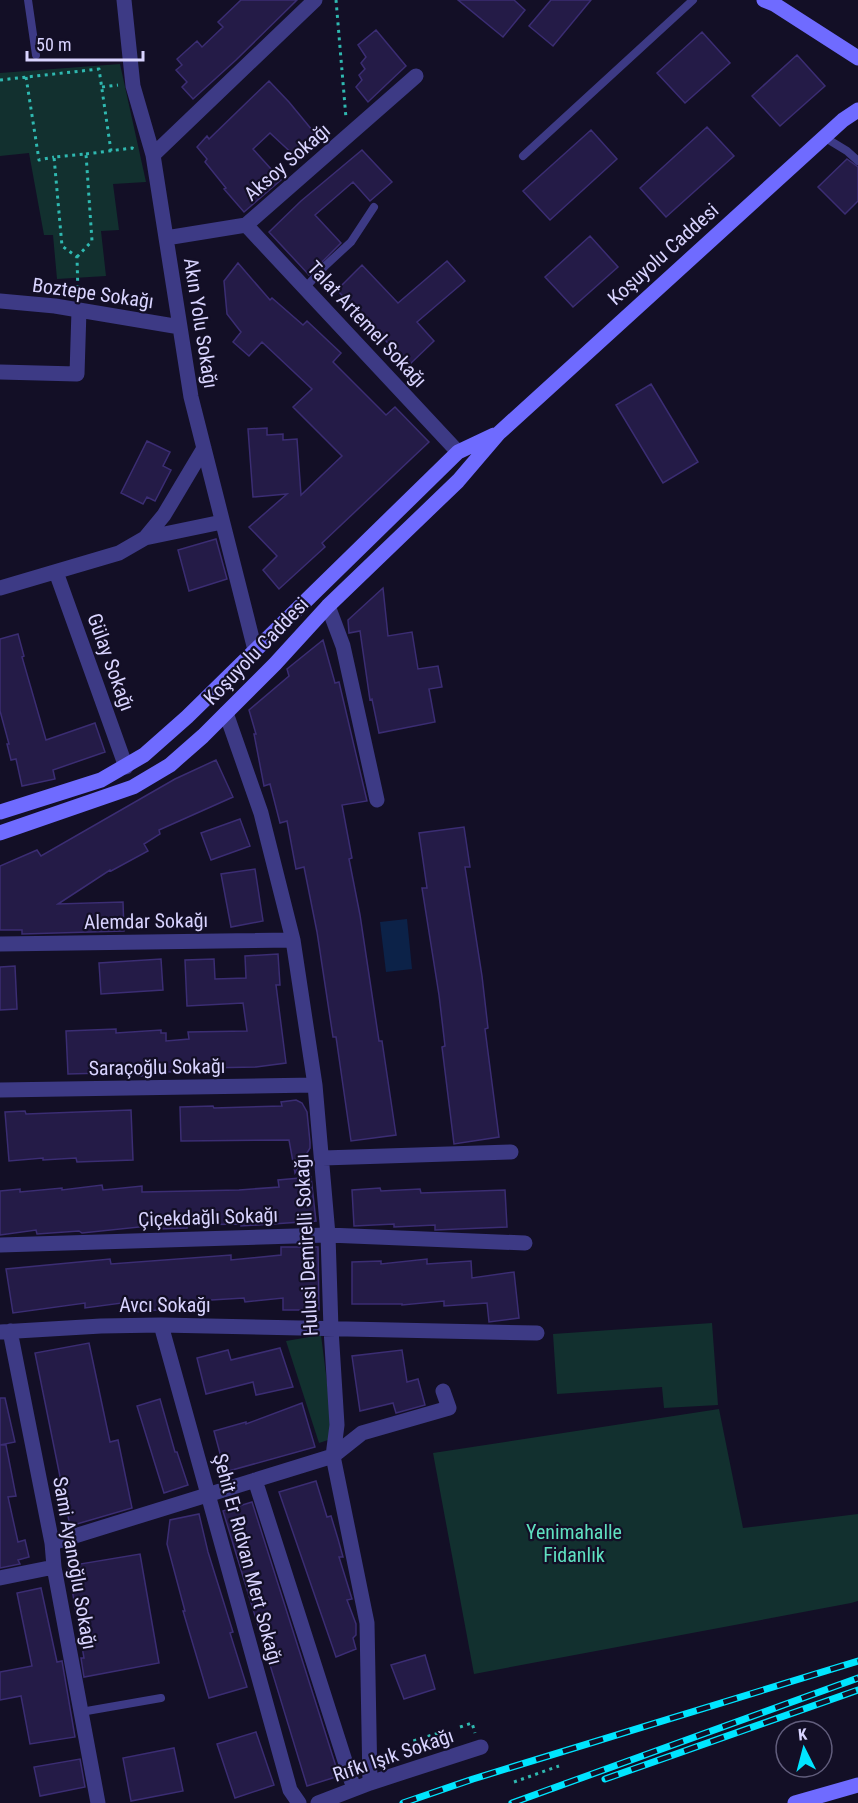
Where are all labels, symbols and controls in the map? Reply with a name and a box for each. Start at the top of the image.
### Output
scale bar [27,24,142,62]
text: 50 m [36,34,71,55]
street label: Aksoy Sokağı [239,118,335,206]
street label: Koşuyolu Caddesi [603,198,723,310]
street label: Akın Yolu Sokağı [179,256,223,390]
street label: Talat Artemel Sokağı [302,256,432,392]
street label: Boztepe Sokağı [31,273,155,313]
street label: Koşuyolu Caddesi [199,592,313,710]
street label: Gülay Sokağı [82,610,140,714]
street label: Alemdar Sokağı [84,908,208,934]
street label: Saraçoğlu Sokağı [88,1054,226,1080]
street label: Hulusi Demirelli Sokağı [289,1153,323,1337]
street label: Çiçekdağlı Sokağı [138,1203,278,1231]
street label: Avcı Sokağı [119,1293,211,1317]
street label: Şehit Er Rıdvan Mert Sokağı [208,1451,288,1667]
street label: Sami Ayanoğlu Sokağı [48,1475,102,1651]
park label: Yenimahalle Fidanlık [526,1520,622,1567]
north arrow [774,1719,834,1779]
street label: Rıfkı Işık Sokağı [330,1723,456,1787]
text: K [797,1725,808,1744]

